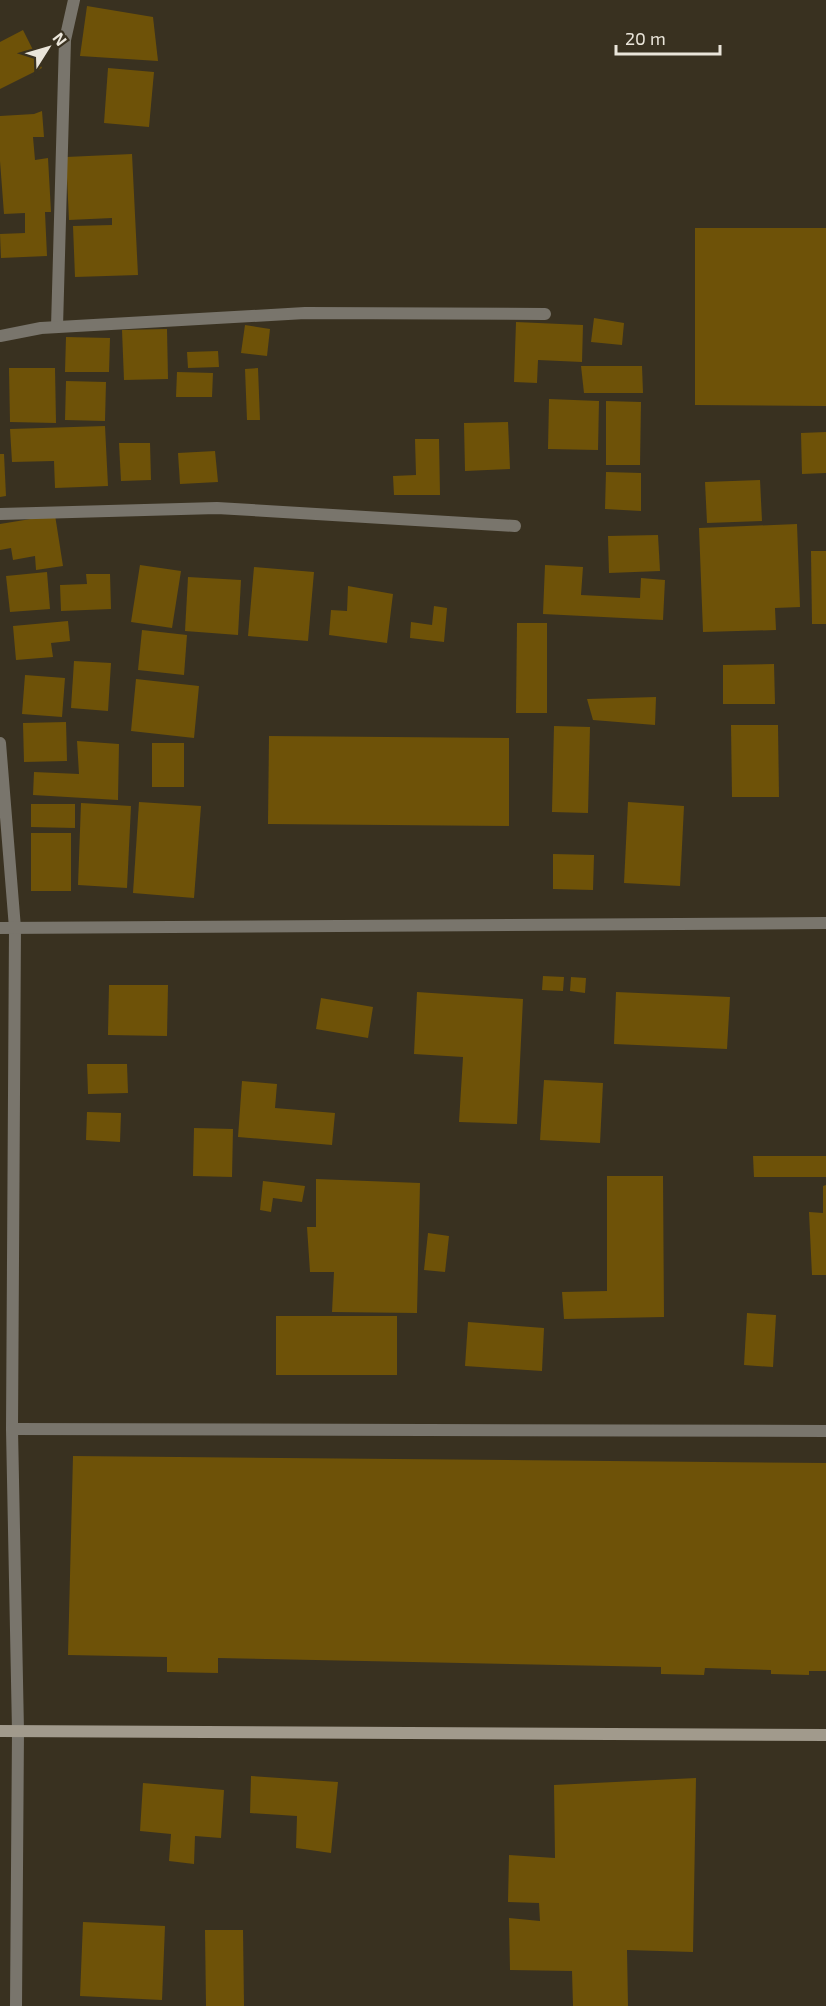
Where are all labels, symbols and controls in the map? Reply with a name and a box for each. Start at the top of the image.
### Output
north arrow [18,18,78,78]
scale bar [616,18,720,56]
text: 20 m [625,27,666,49]
text: N [49,28,71,49]

